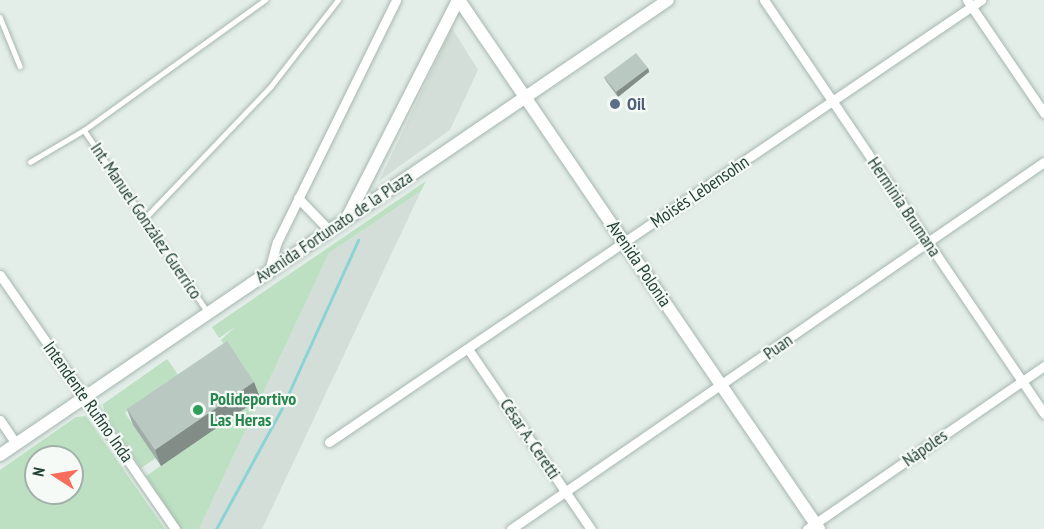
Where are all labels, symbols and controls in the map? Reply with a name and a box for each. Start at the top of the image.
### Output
place label: Oil [627,93,645,115]
marker: Oil [608,97,622,111]
street label: Int. Manuel González Guerrico [85,138,207,304]
street label: Moisés Lebensohn [647,151,753,233]
street label: Herminia Brumana [863,153,945,261]
street label: Avenida Fortunato de la Plaza [251,166,417,288]
street label: Avenida Polonia [602,217,676,311]
street label: Puan [759,329,797,365]
street label: Intendente Rufino Inda [38,338,138,466]
place label: Polideportivo Las Heras [210,389,296,432]
street label: César A. Ceretti [495,394,565,484]
marker: Polideportivo Las Heras [191,403,205,417]
street label: Nápoles [898,425,952,471]
north arrow [24,445,84,505]
text: N [28,465,49,478]

